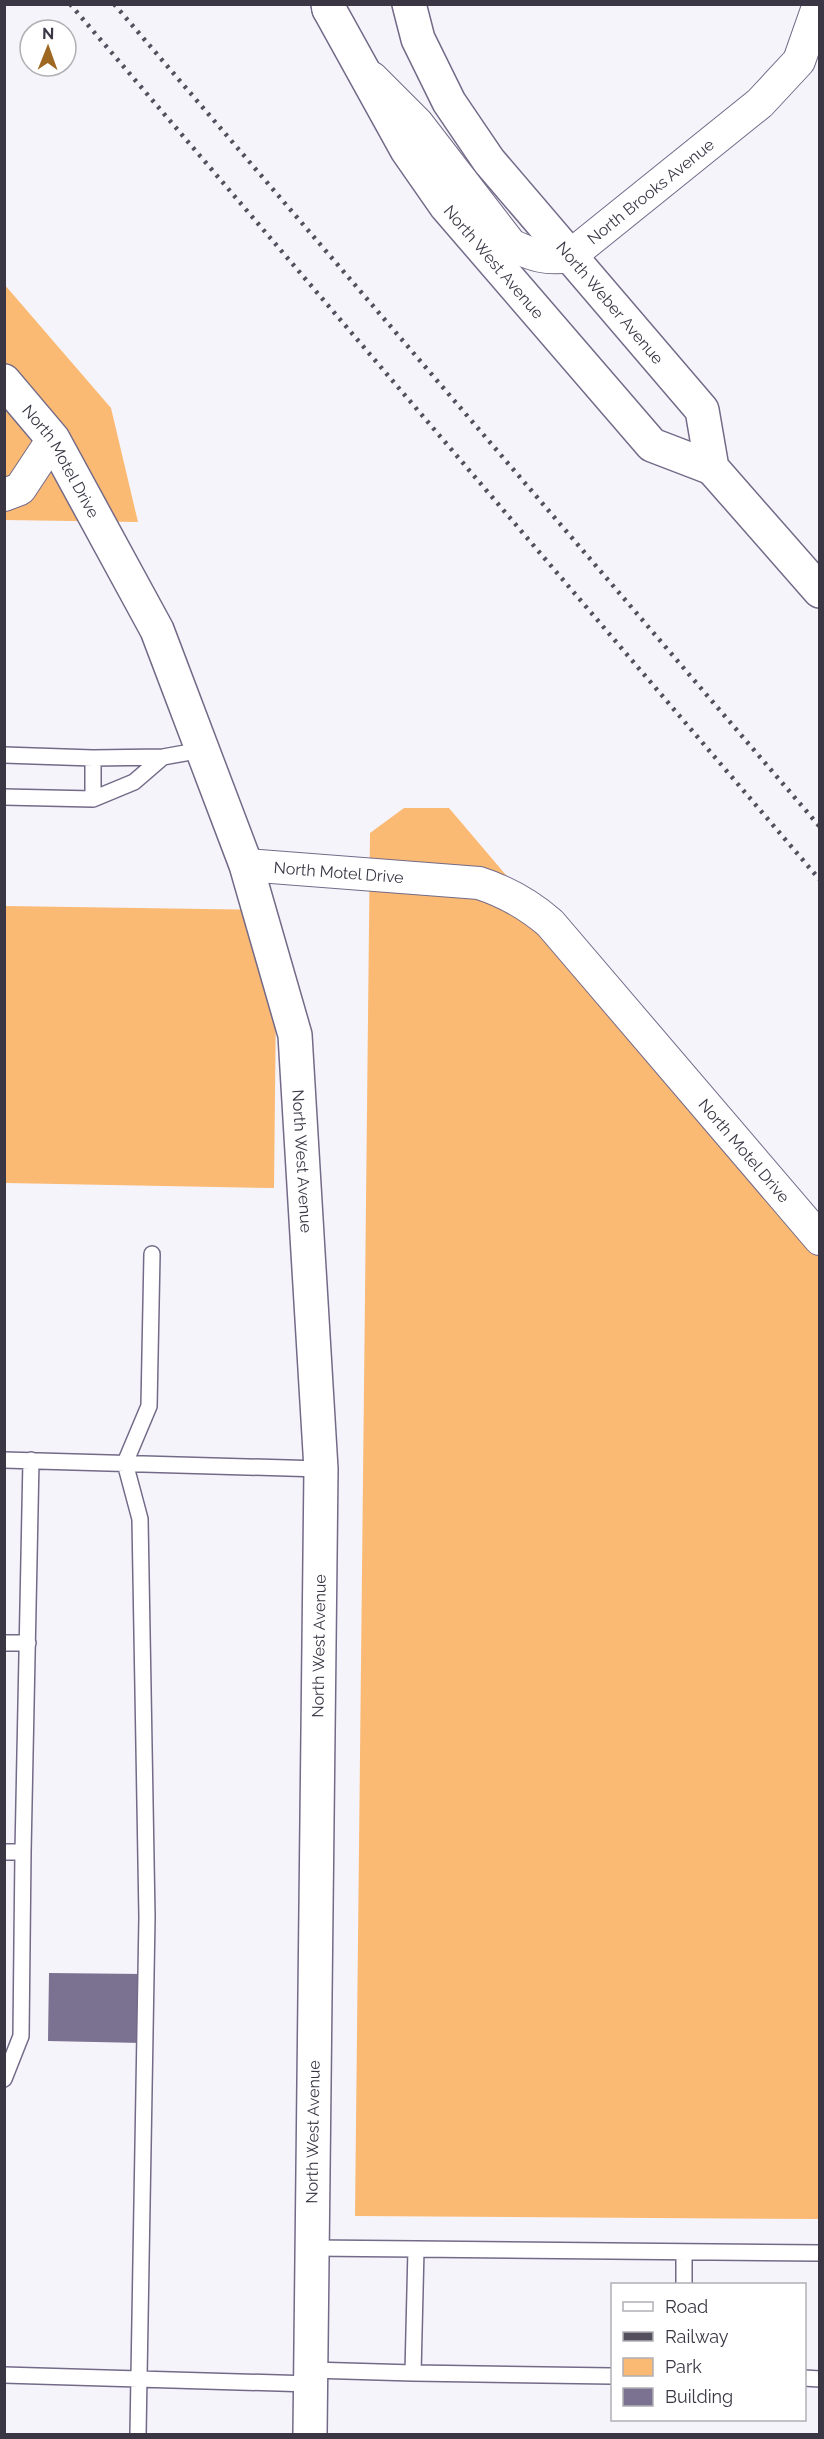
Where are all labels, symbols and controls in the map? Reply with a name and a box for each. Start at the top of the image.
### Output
north arrow [18,18,78,78]
text: N [42,24,55,43]
street label: North Brooks Avenue [583,135,718,248]
street label: North West Avenue [440,201,548,322]
street label: North Weber Avenue [553,238,668,368]
street label: North Motel Drive [19,401,104,521]
street label: North Motel Drive [273,858,404,887]
street label: North West Avenue [289,1089,316,1233]
street label: North Motel Drive [695,1095,794,1206]
street label: North West Avenue [308,1574,330,1718]
street label: North West Avenue [302,2060,324,2204]
legend [611,2283,806,2421]
text: Road [665,2296,708,2317]
text: Railway [665,2326,729,2347]
text: Park [665,2356,702,2377]
text: Building [665,2386,733,2407]

